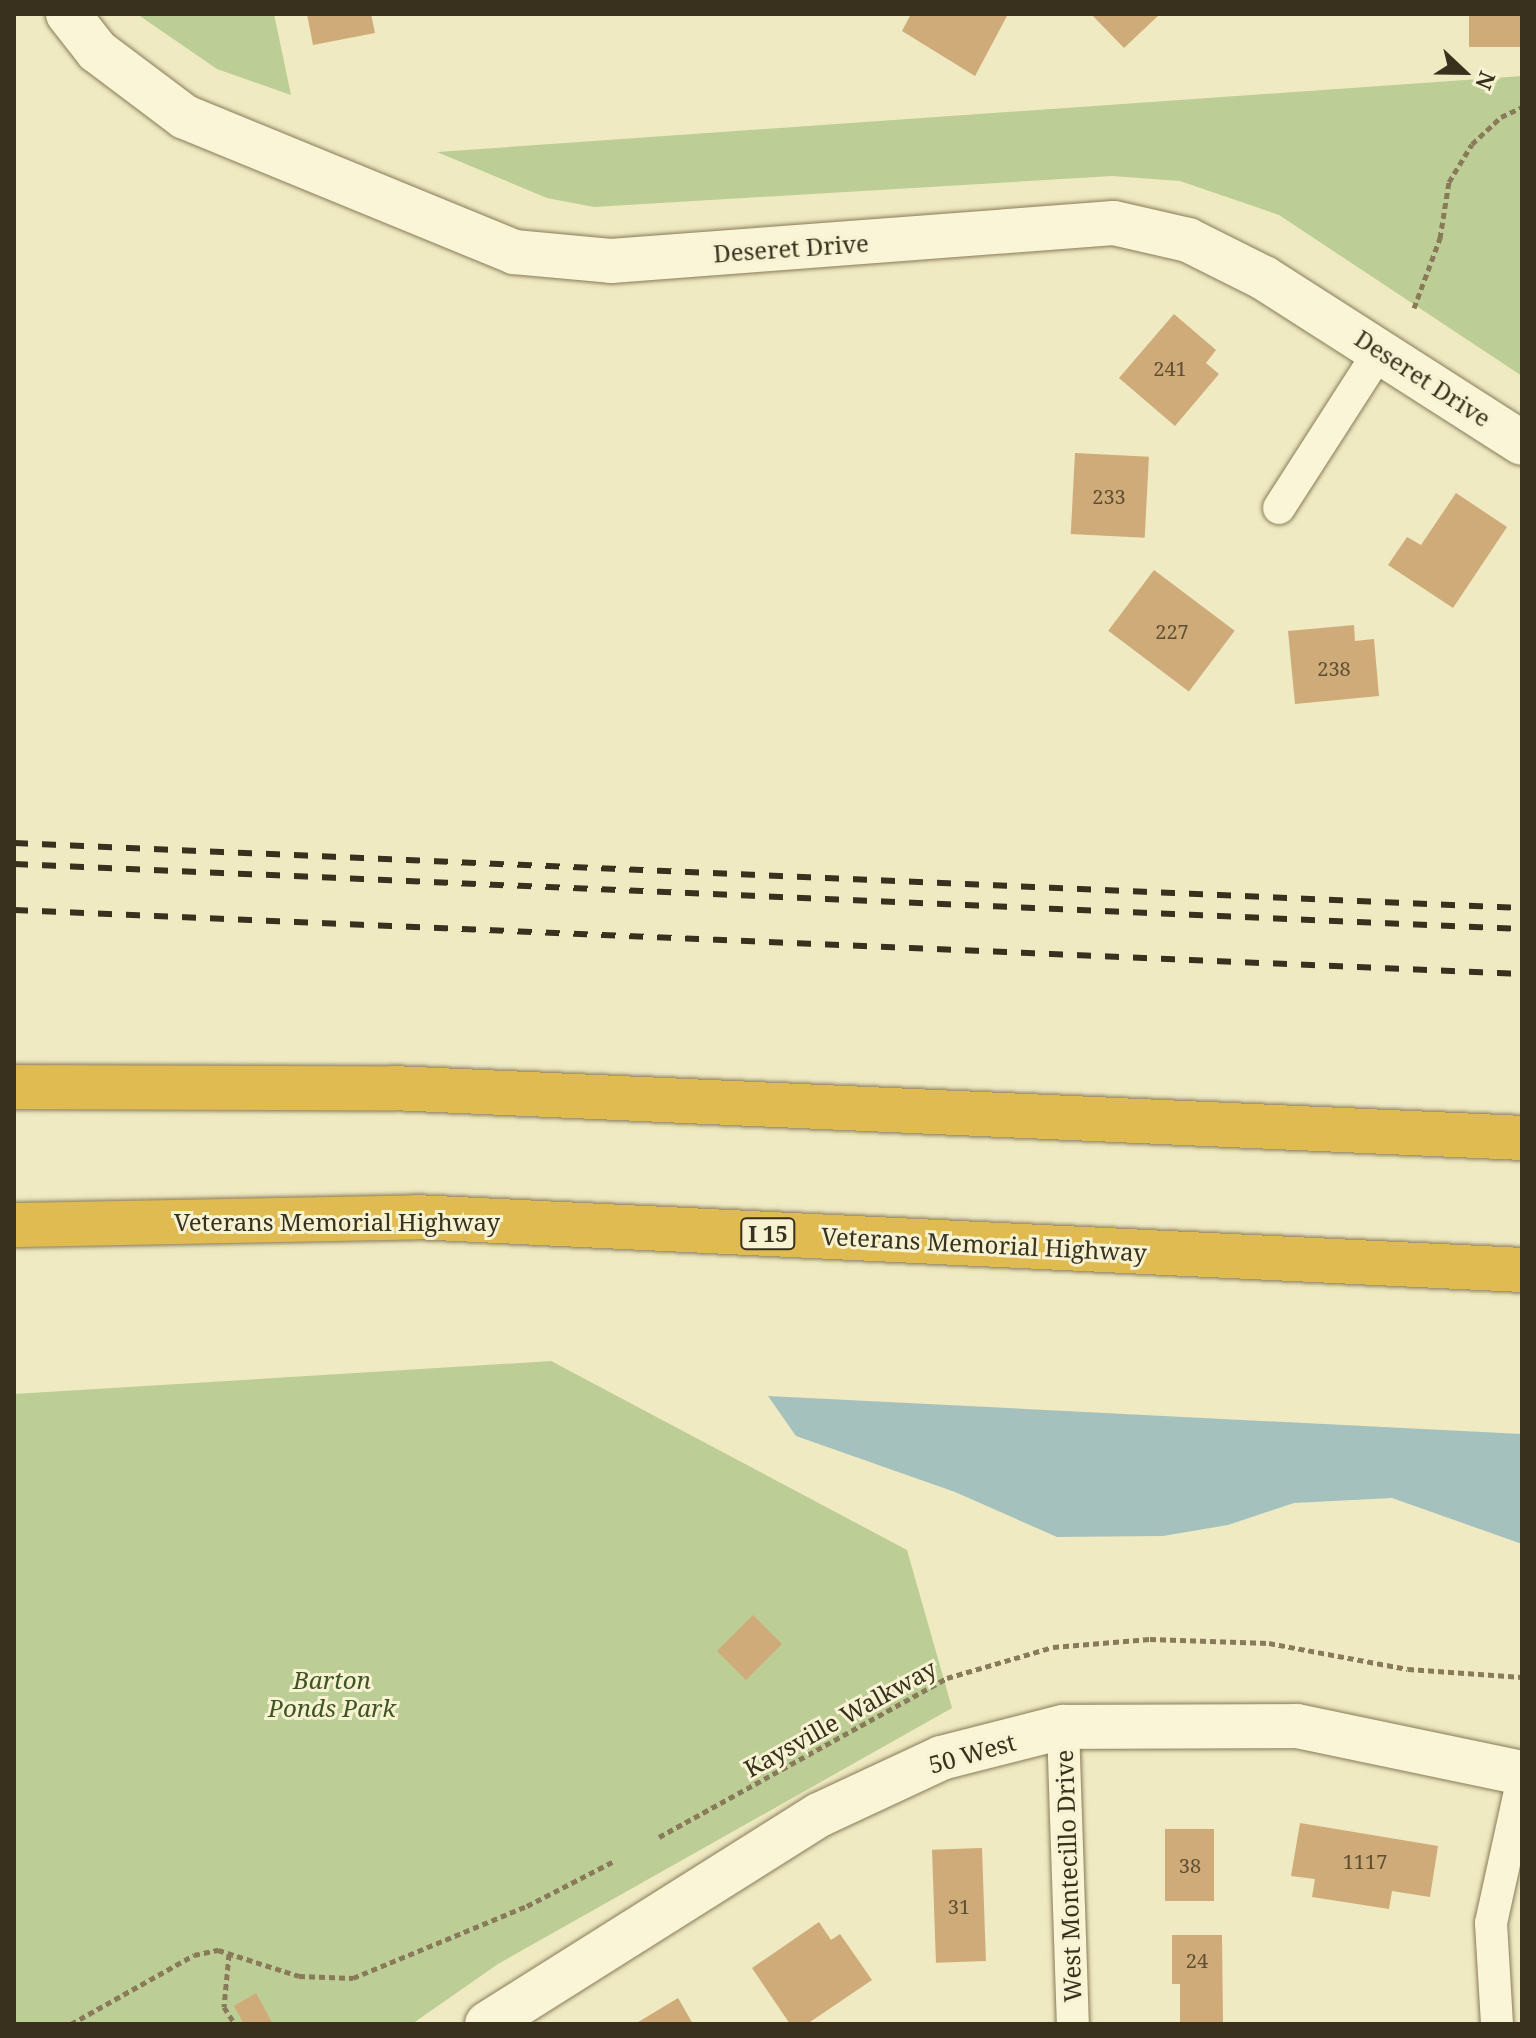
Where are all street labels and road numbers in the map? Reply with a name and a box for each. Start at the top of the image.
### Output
street label: Deseret Drive [712,228,870,268]
street label: Deseret Drive [1350,323,1496,433]
street label: Veterans Memorial Highway [174,1208,500,1236]
road number: I 15 [740,1216,796,1252]
street label: Veterans Memorial Highway [820,1221,1148,1267]
street label: Kaysville Walkway [739,1653,941,1783]
street label: 50 West [925,1727,1019,1779]
street label: West Montecillo Drive [1049,1749,1087,2003]

